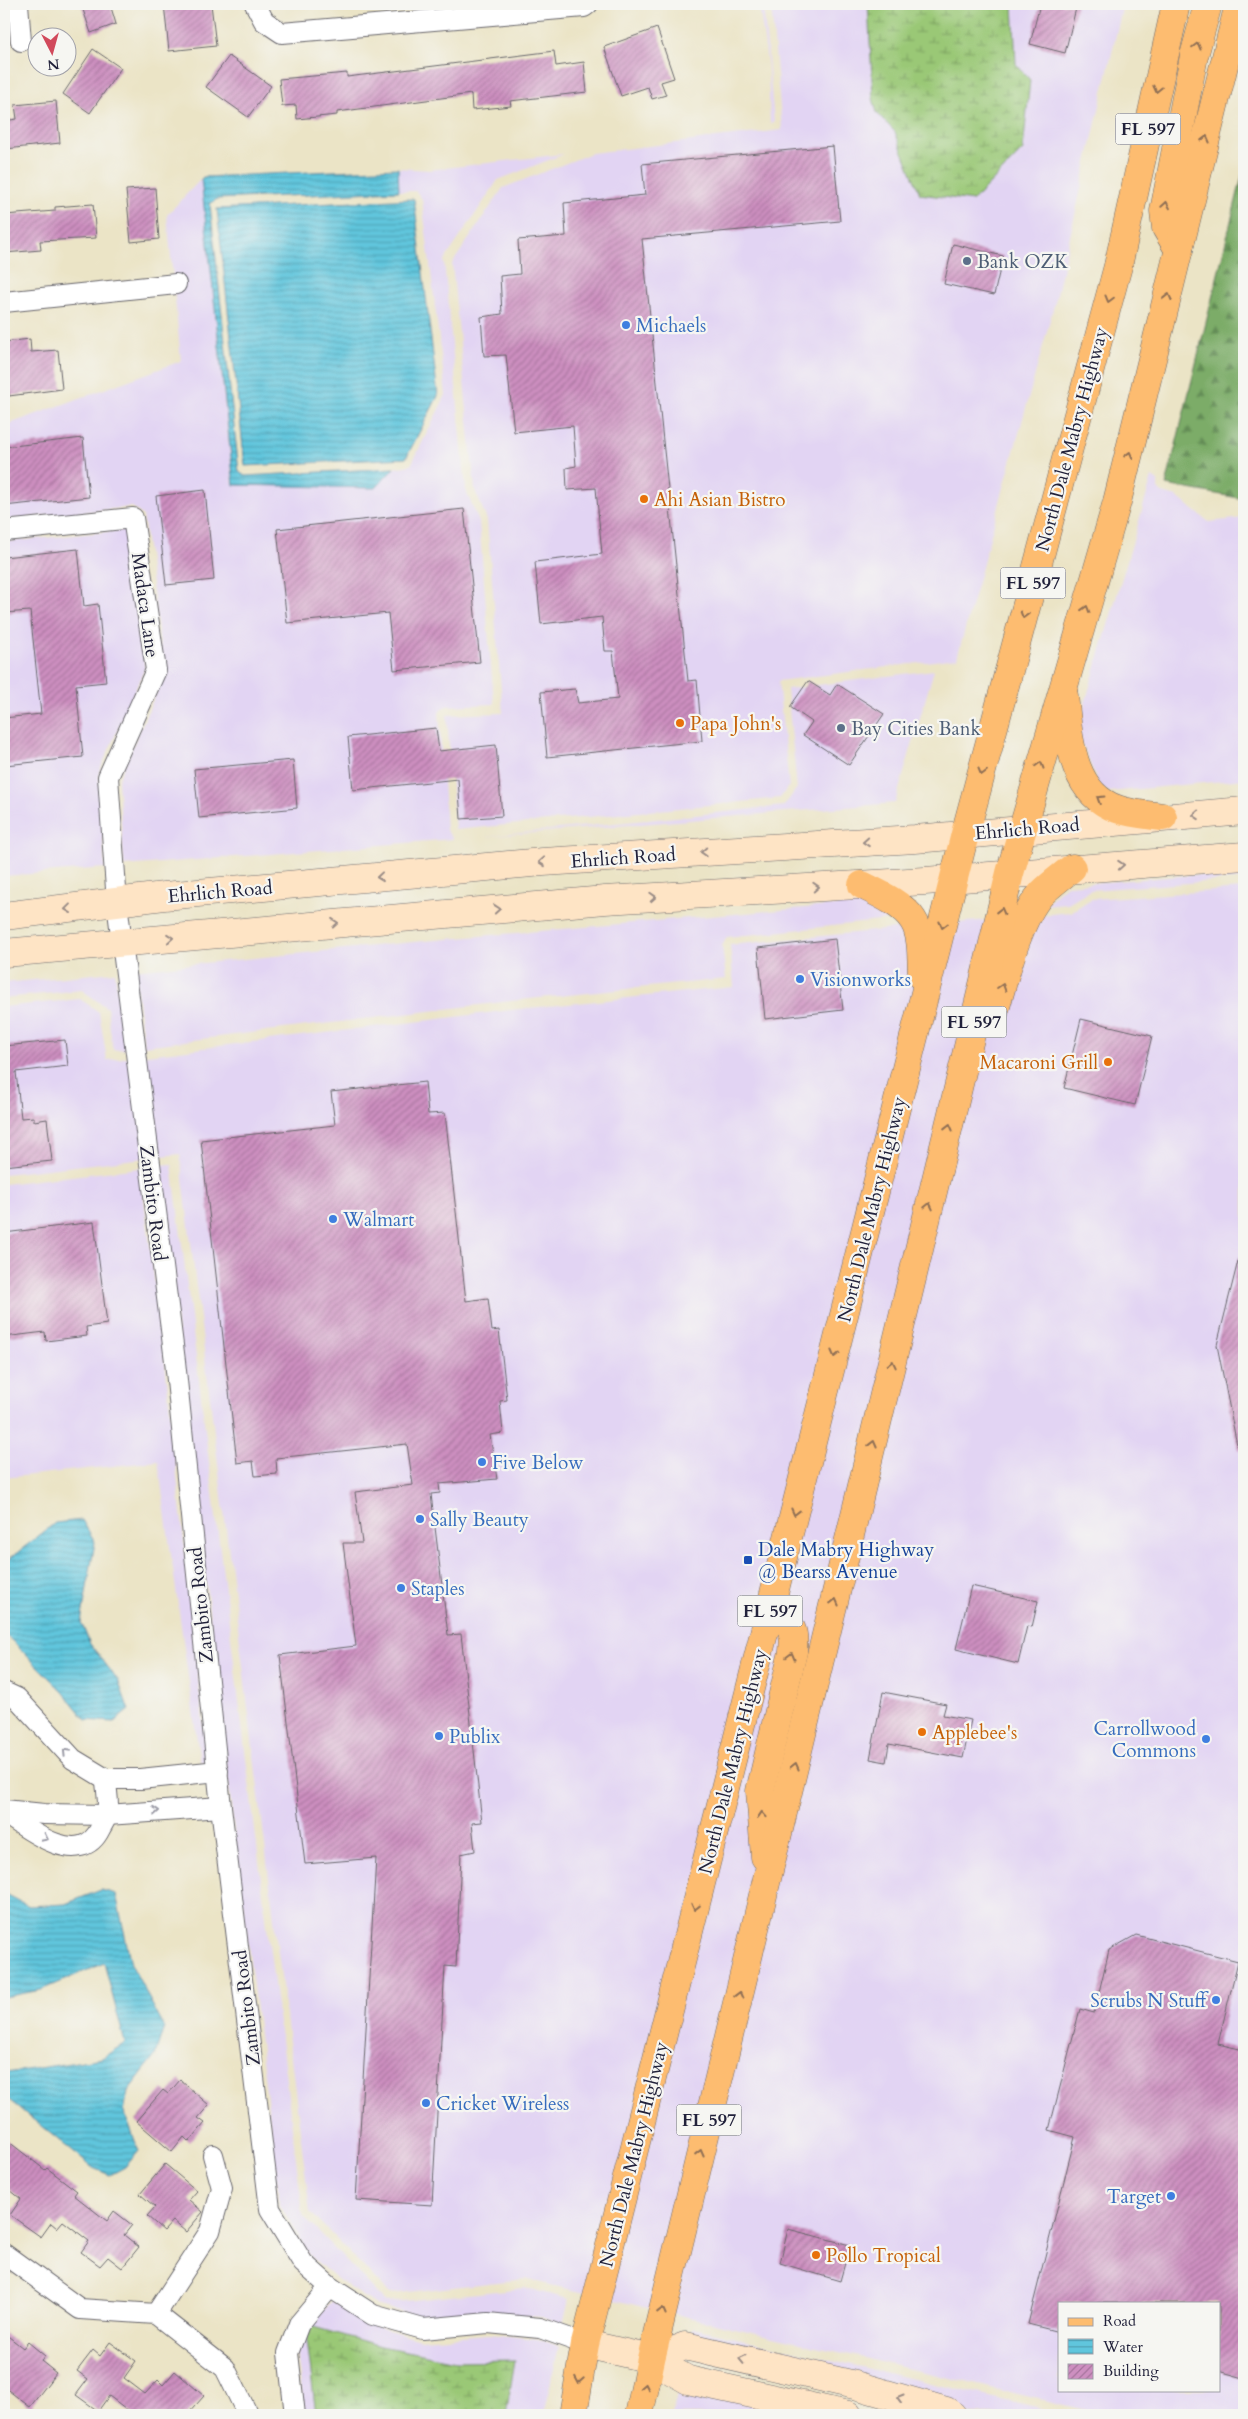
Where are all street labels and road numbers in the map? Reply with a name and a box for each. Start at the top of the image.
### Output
road number: FL 597 [1116,114,1180,144]
street label: North Dale Mabry Highway [1029,324,1114,554]
street label: Madaca Lane [125,551,165,659]
road number: FL 597 [1000,568,1066,598]
street label: Ehrlich Road [974,811,1081,847]
street label: Ehrlich Road [570,841,676,875]
street label: Ehrlich Road [167,874,274,910]
road number: FL 597 [942,1006,1006,1038]
street label: North Dale Mabry Highway [831,1094,913,1325]
street label: Zambito Road [133,1144,173,1263]
street label: Zambito Road [182,1546,220,1664]
road number: FL 597 [738,1595,802,1626]
street label: North Dale Mabry Highway [692,1646,774,1877]
street label: Zambito Road [227,1948,267,2067]
street label: North Dale Mabry Highway [593,2039,675,2270]
road number: FL 597 [676,2104,742,2136]

